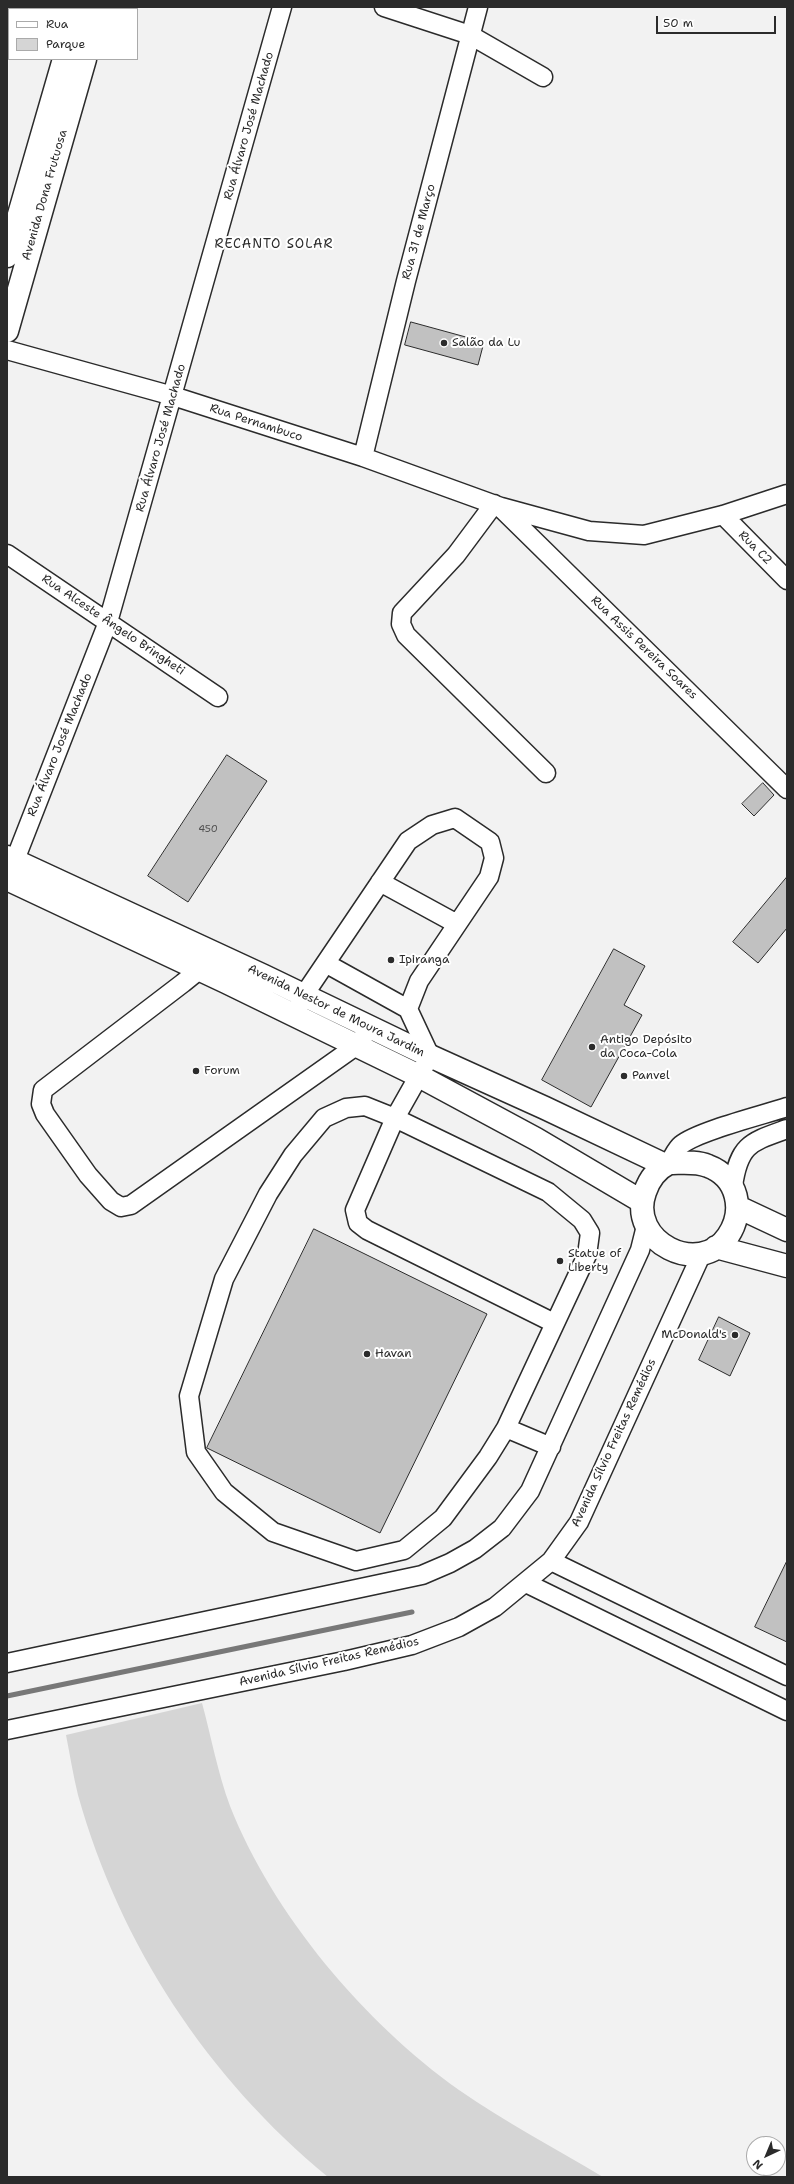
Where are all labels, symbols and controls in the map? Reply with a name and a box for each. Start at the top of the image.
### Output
legend [8,8,138,60]
scale bar [658,8,778,34]
text: 50 m [663,15,693,31]
text: Rua [46,16,68,32]
text: Parque [46,36,85,52]
street label: Rua Álvaro José Machado [221,50,277,202]
street label: Avenida Dona Frutuosa [19,128,71,262]
street label: Rua 31 de Março [399,183,439,281]
district label: RECANTO SOLAR [215,237,333,253]
place label: Salão da Lu [452,336,520,350]
marker: Salão da Lu [439,338,449,348]
street label: Rua Álvaro José Machado [133,362,189,514]
street label: Rua Pernambuco [208,401,304,445]
street label: Rua C2 [735,528,775,568]
street label: Rua Alceste Ângelo Bringheti [39,572,187,678]
street label: Rua Assis Pereira Soares [588,593,700,703]
street label: Rua Álvaro José Machado [25,671,95,819]
house number: 450 [198,823,218,835]
place label: Ipiranga [399,953,449,967]
marker: Ipiranga [386,955,396,965]
street label: Avenida Nestor de Moura Jardim [245,962,427,1060]
place label: Antigo Depósito da Coca-Cola [600,1033,692,1061]
marker: Antigo Depósito da Coca-Cola [587,1042,597,1052]
place label: Forum [204,1064,240,1078]
marker: Forum [191,1066,201,1076]
place label: Panvel [632,1069,670,1083]
marker: Panvel [619,1071,629,1081]
place label: Statue of Liberty [568,1247,621,1275]
marker: Statue of Liberty [555,1256,565,1266]
place label: McDonald's [661,1328,727,1342]
marker: McDonald's [730,1330,740,1340]
place label: Havan [375,1347,412,1361]
marker: Havan [362,1349,372,1359]
street label: Avenida Sílvio Freitas Remédios [569,1356,659,1530]
street label: Avenida Sílvio Freitas Remédios [238,1634,420,1690]
north arrow [746,2136,786,2176]
text: N [750,2156,766,2173]

